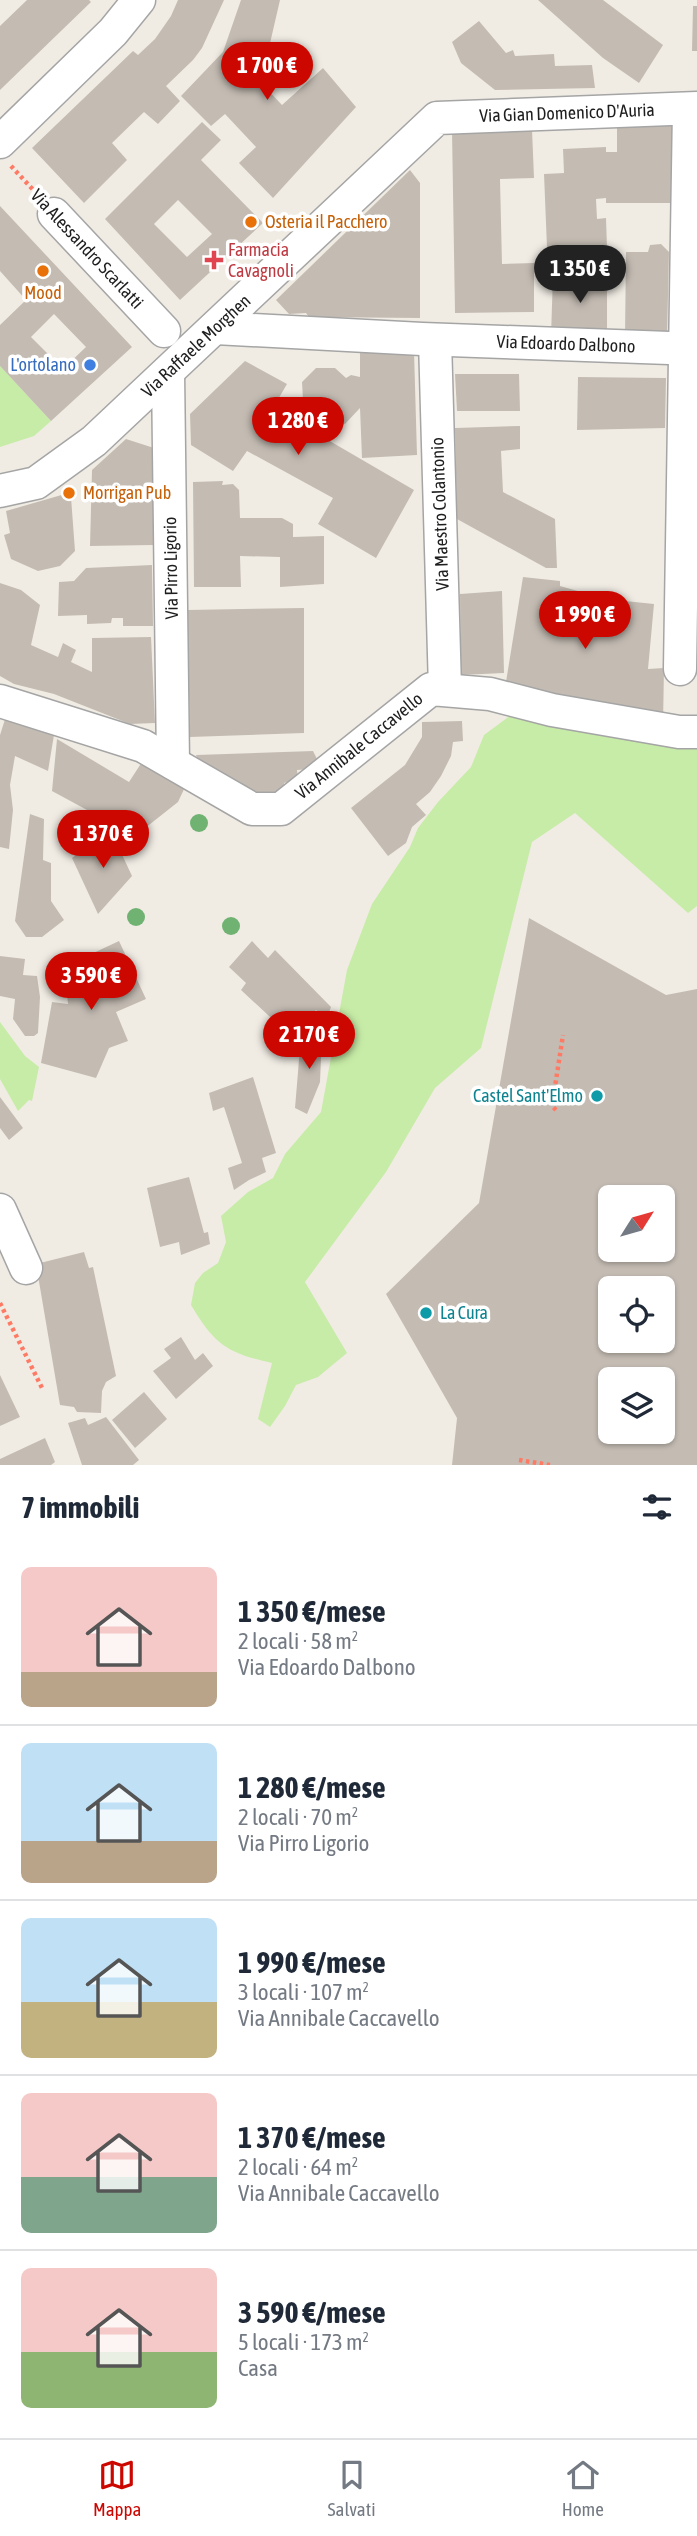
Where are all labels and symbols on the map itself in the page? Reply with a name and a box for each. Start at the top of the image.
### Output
pin: 1 700 € [202,42,332,102]
street label: Via Gian Domenico D'Auria [479,99,655,126]
street label: Via Alessandro Scarlatti [27,185,148,313]
place label: Osteria il Pacchero [265,211,388,232]
marker: Osteria il Pacchero [243,214,259,230]
place label: Farmacia Cavagnoli [228,239,294,281]
pin: 1 350 € [515,246,645,305]
marker: Farmacia Cavagnoli [206,252,222,268]
marker: Mood [35,263,51,279]
place label: Mood [24,282,62,303]
street label: Via Raffaele Morghen [137,290,255,402]
street label: Via Edoardo Dalbono [496,331,636,356]
place label: L'ortolano [10,354,76,375]
marker: L'ortolano [82,357,98,373]
pin: 1 280 € [233,398,363,457]
street label: Via Maestro Colantonio [426,437,453,591]
place label: Morrigan Pub [83,482,171,503]
marker: Morrigan Pub [61,485,77,501]
street label: Via Pirro Ligorio [159,516,182,620]
pin: 1 990 € [520,592,650,651]
street label: Via Annibale Caccavello [291,688,427,803]
pin: 1 370 € [38,810,168,870]
pin: 3 590 € [26,953,156,1012]
pin: 2 170 € [244,1012,374,1071]
place label: Castel Sant'Elmo [473,1085,583,1106]
marker: Castel Sant'Elmo [589,1088,605,1104]
north arrow [598,1185,676,1262]
place label: La Cura [440,1302,488,1323]
marker: La Cura [418,1305,434,1321]

